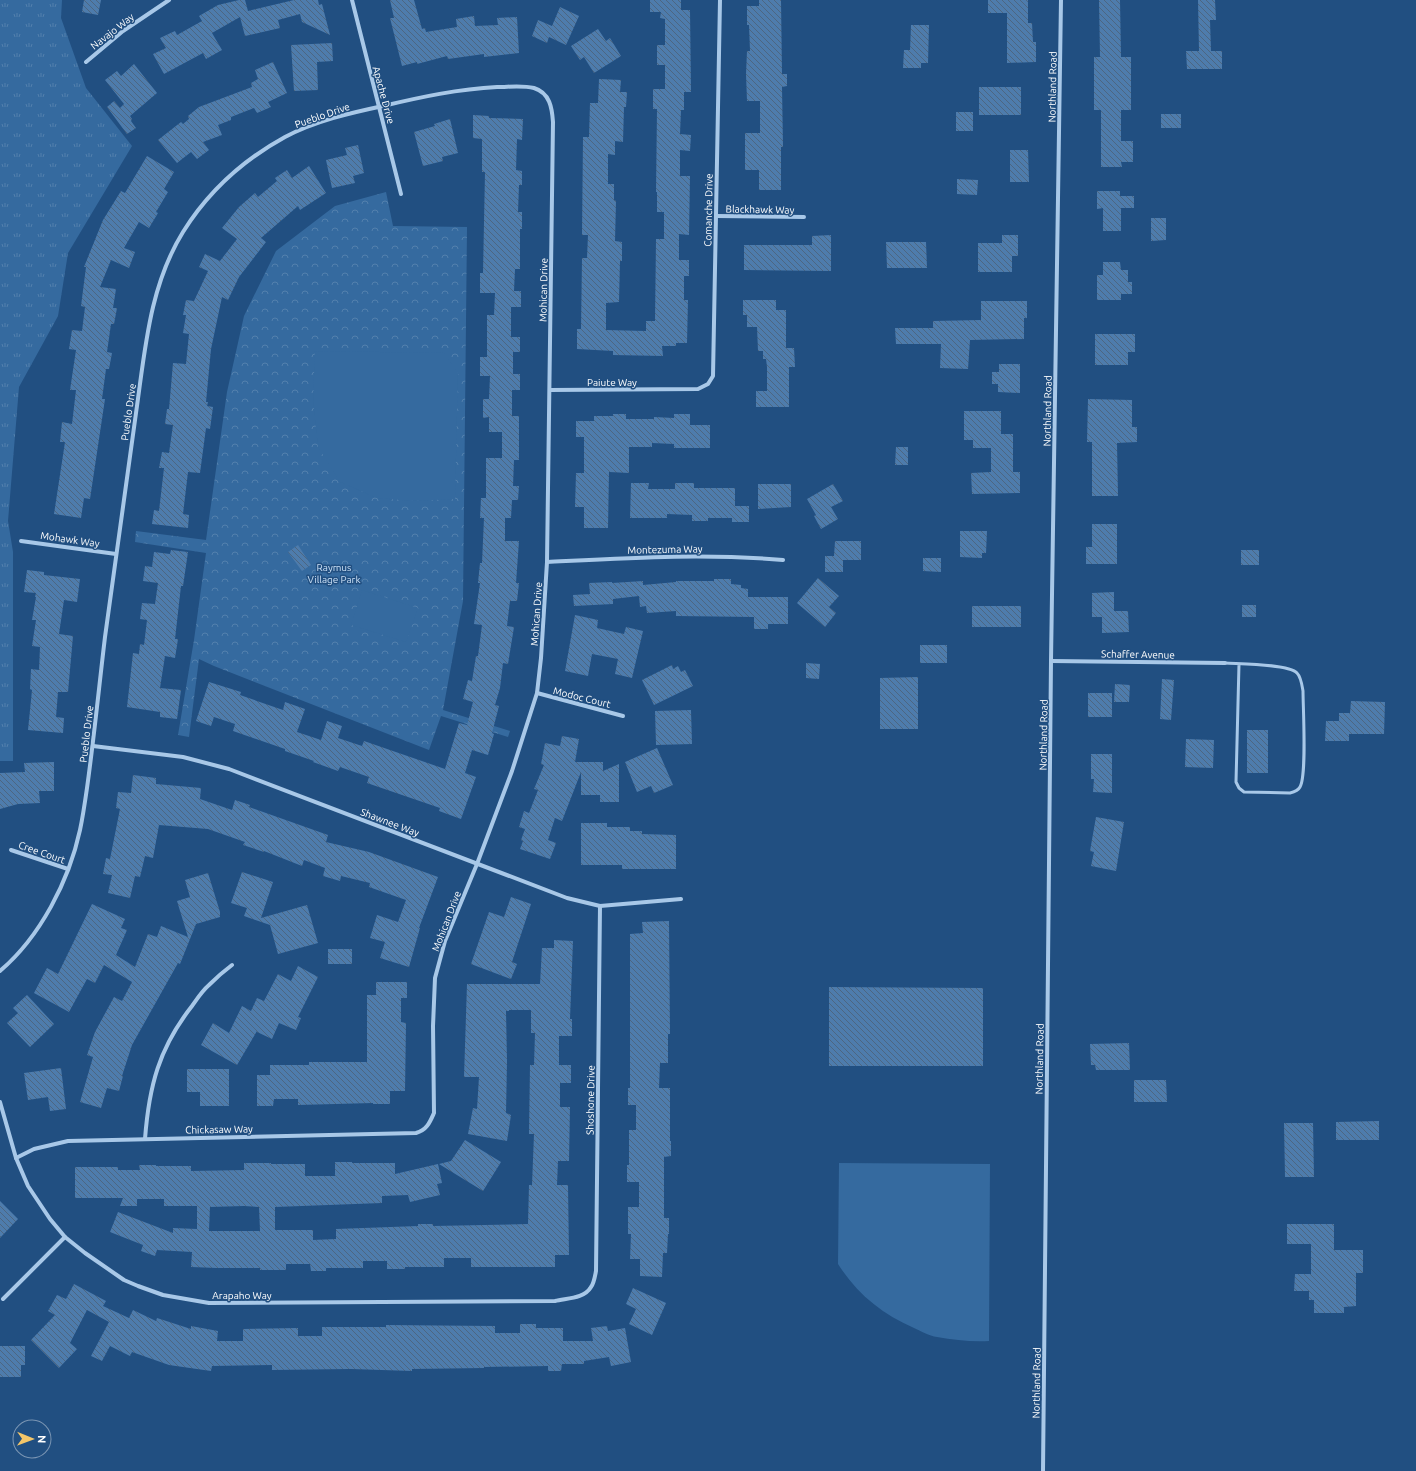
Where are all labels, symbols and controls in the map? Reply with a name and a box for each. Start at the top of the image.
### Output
street label: Navajo Way [88,11,136,52]
street label: Northland Road [1046,51,1059,123]
street label: Apache Drive [371,65,397,125]
street label: Pueblo Drive [293,101,351,130]
street label: Comanche Drive [702,173,715,247]
street label: Blackhawk Way [726,203,795,216]
street label: Mohican Drive [537,258,550,322]
street label: Northland Road [1041,375,1054,447]
street label: Paiute Way [587,377,637,388]
street label: Pueblo Drive [119,383,138,441]
street label: Mohawk Way [40,530,100,549]
street label: Montezuma Way [627,543,703,556]
park label: Raymus Village Park [308,562,360,585]
street label: Mohican Drive [529,582,544,646]
street label: Schaffer Avenue [1101,648,1175,661]
street label: Modoc Court [552,685,612,710]
street label: Northland Road [1037,699,1050,771]
street label: Pueblo Drive [78,705,95,763]
street label: Shawnee Way [359,806,421,839]
street label: Cree Court [17,839,67,866]
street label: Mohican Drive [430,889,463,953]
street label: Northland Road [1033,1023,1046,1095]
street label: Shoshone Drive [584,1065,597,1135]
street label: Chickasaw Way [185,1123,253,1136]
street label: Arapaho Way [212,1290,272,1301]
street label: Northland Road [1030,1347,1043,1419]
north arrow [12,1419,52,1459]
text: N [36,1435,48,1443]

